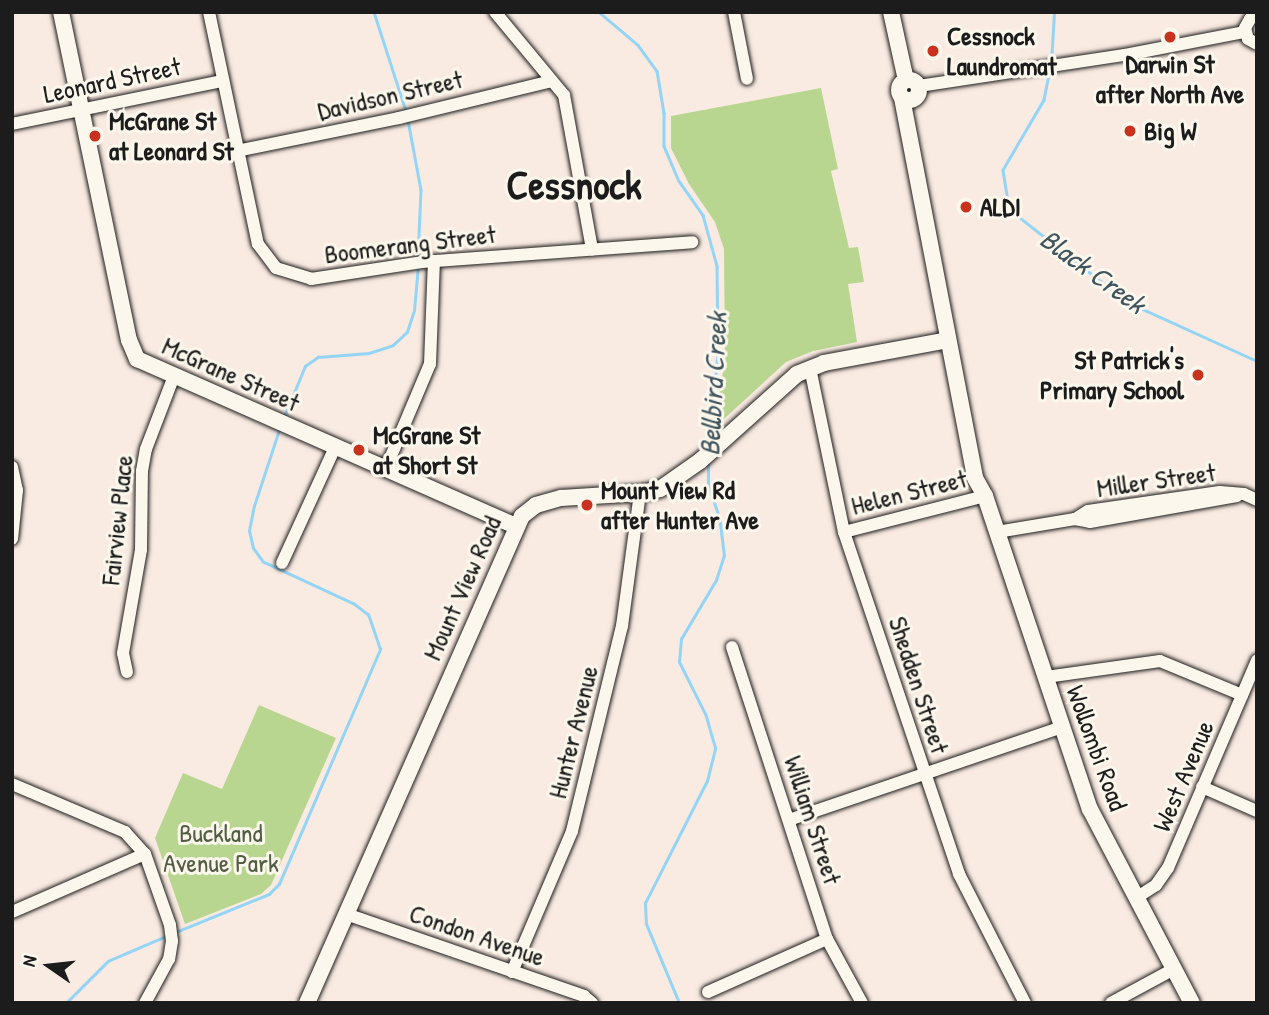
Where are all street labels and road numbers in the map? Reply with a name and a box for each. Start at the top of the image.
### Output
street label: Leonard Street [41,50,183,110]
street label: Davidson Street [315,63,465,127]
street label: Boomerang Street [323,218,497,270]
street label: McGrane Street [158,330,304,418]
street label: Fairview Place [95,454,139,586]
street label: Miller Street [1095,456,1217,504]
street label: Helen Street [848,463,970,521]
street label: Mount View Road [416,511,508,665]
street label: Shedden Street [882,613,956,757]
street label: Hunter Avenue [541,662,605,802]
street label: Wollombi Road [1060,681,1134,815]
street label: West Avenue [1146,716,1220,836]
street label: William Street [778,752,848,888]
street label: Condon Avenue [405,897,549,973]

